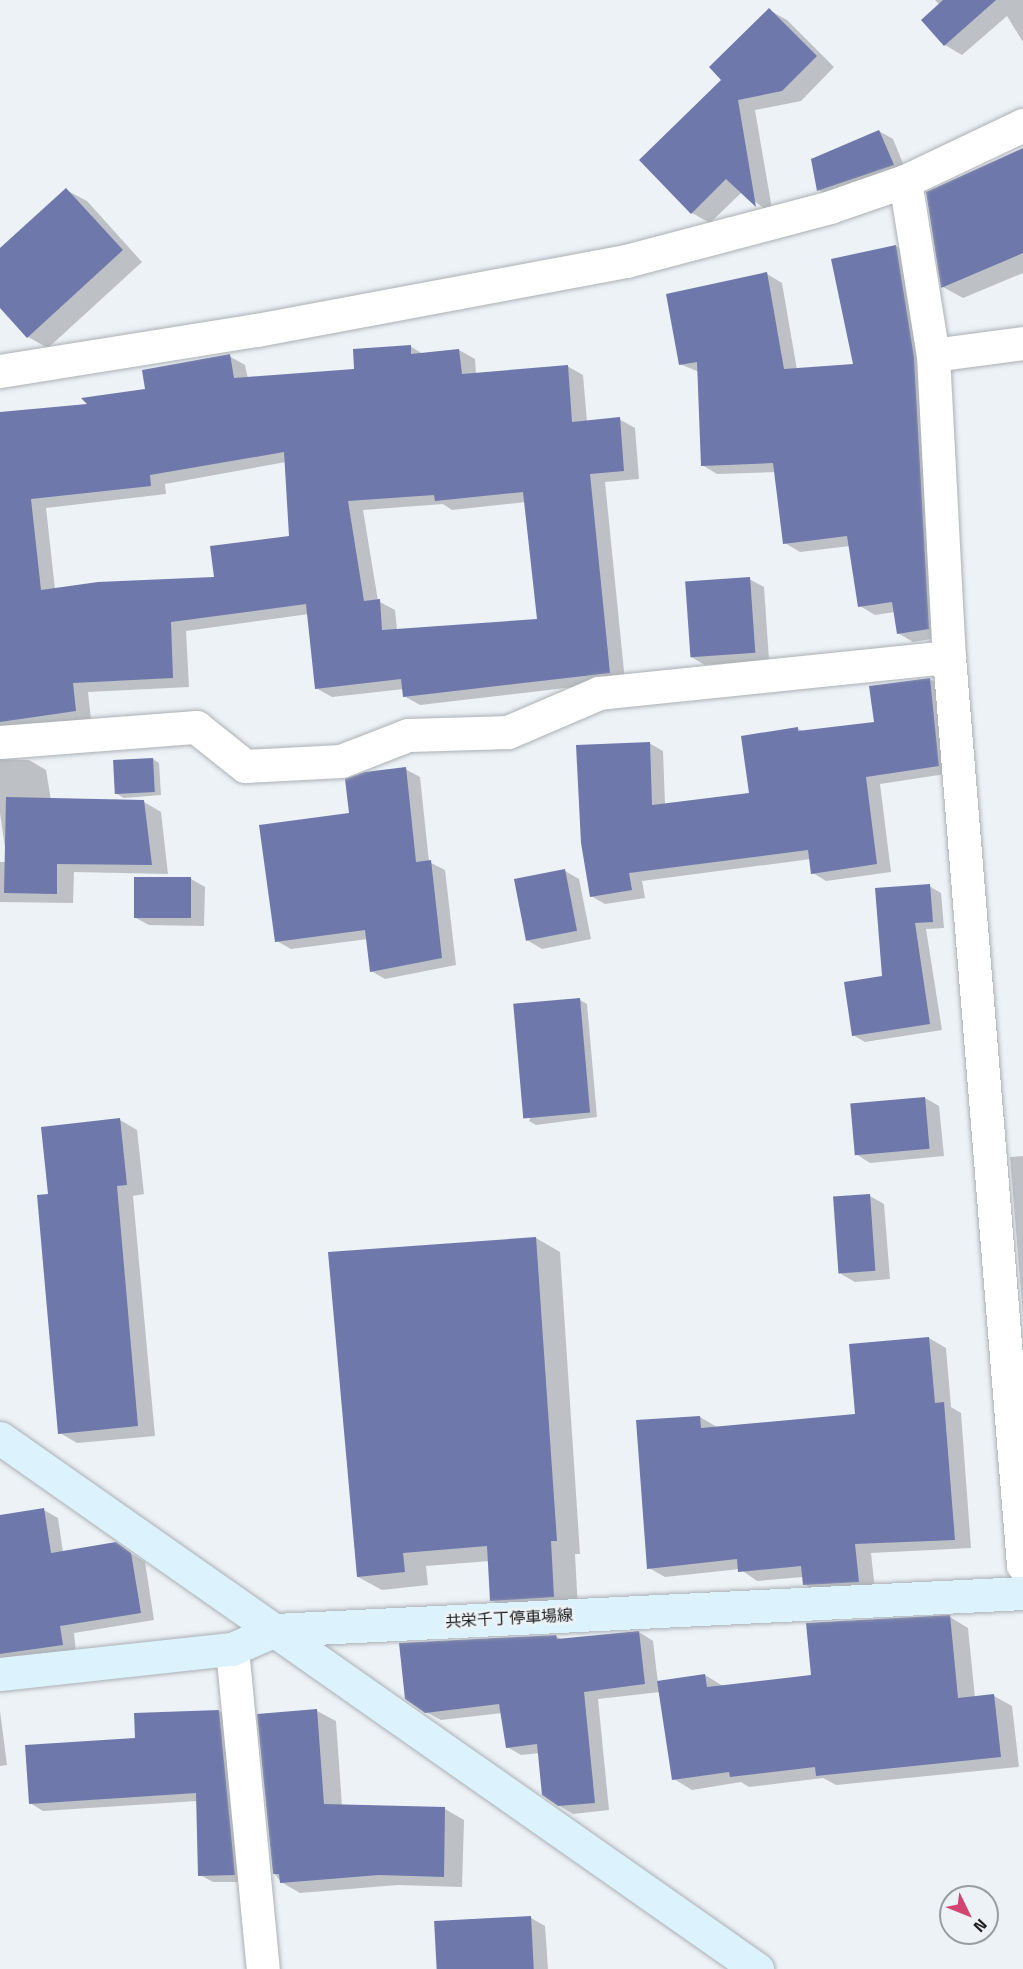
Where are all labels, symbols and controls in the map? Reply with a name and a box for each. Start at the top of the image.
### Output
street label: 共栄千丁停車場線 [445,1605,573,1631]
north arrow [939,1885,999,1945]
text: N [968,1914,993,1938]

